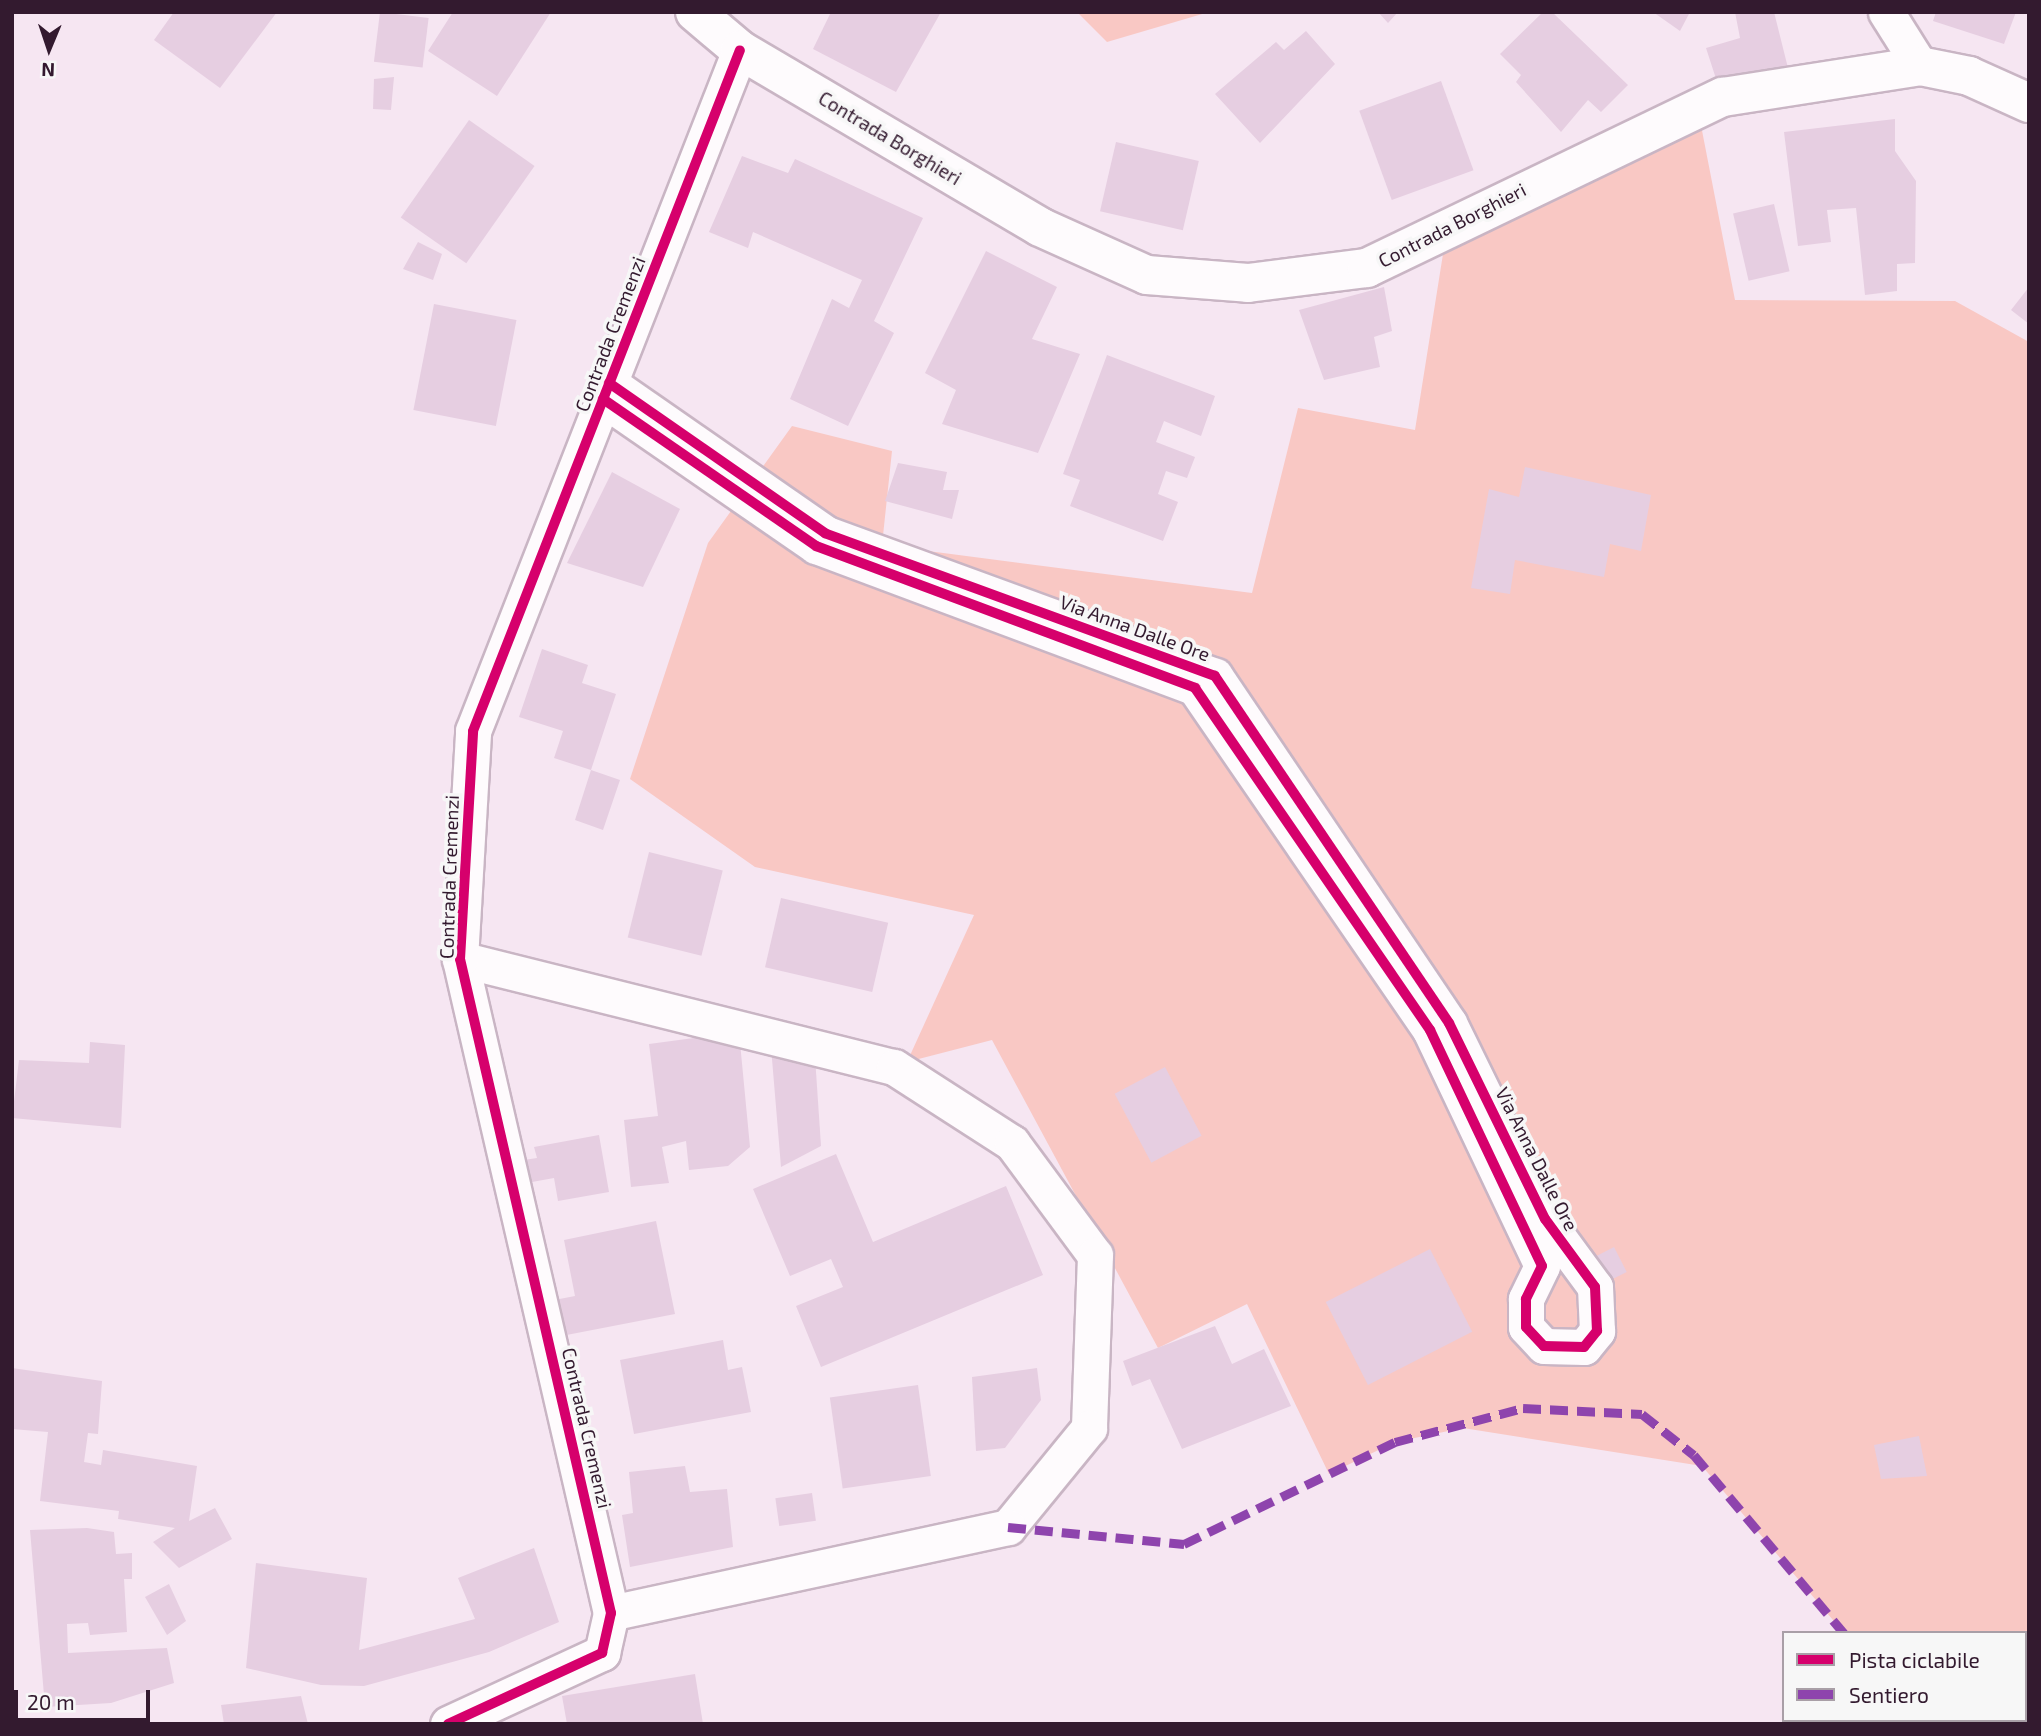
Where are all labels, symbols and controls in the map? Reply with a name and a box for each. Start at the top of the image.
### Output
north arrow [14,14,84,84]
text: N [41,59,56,82]
street label: Contrada Borghieri [814,86,966,190]
street label: Contrada Borghieri [1374,178,1530,272]
street label: Contrada Cremenzi [570,253,650,415]
street label: Via Anna Dalle Ore [1057,590,1213,666]
street label: Contrada Cremenzi [435,795,463,959]
street label: Via Anna Dalle Ore [1491,1083,1583,1235]
street label: Contrada Cremenzi [557,1345,617,1511]
legend [1782,1631,2027,1722]
text: Pista ciclabile [1849,1647,1980,1672]
scale bar [18,1676,154,1720]
text: Sentiero [1849,1682,1929,1707]
text: 20 m [27,1689,75,1714]

